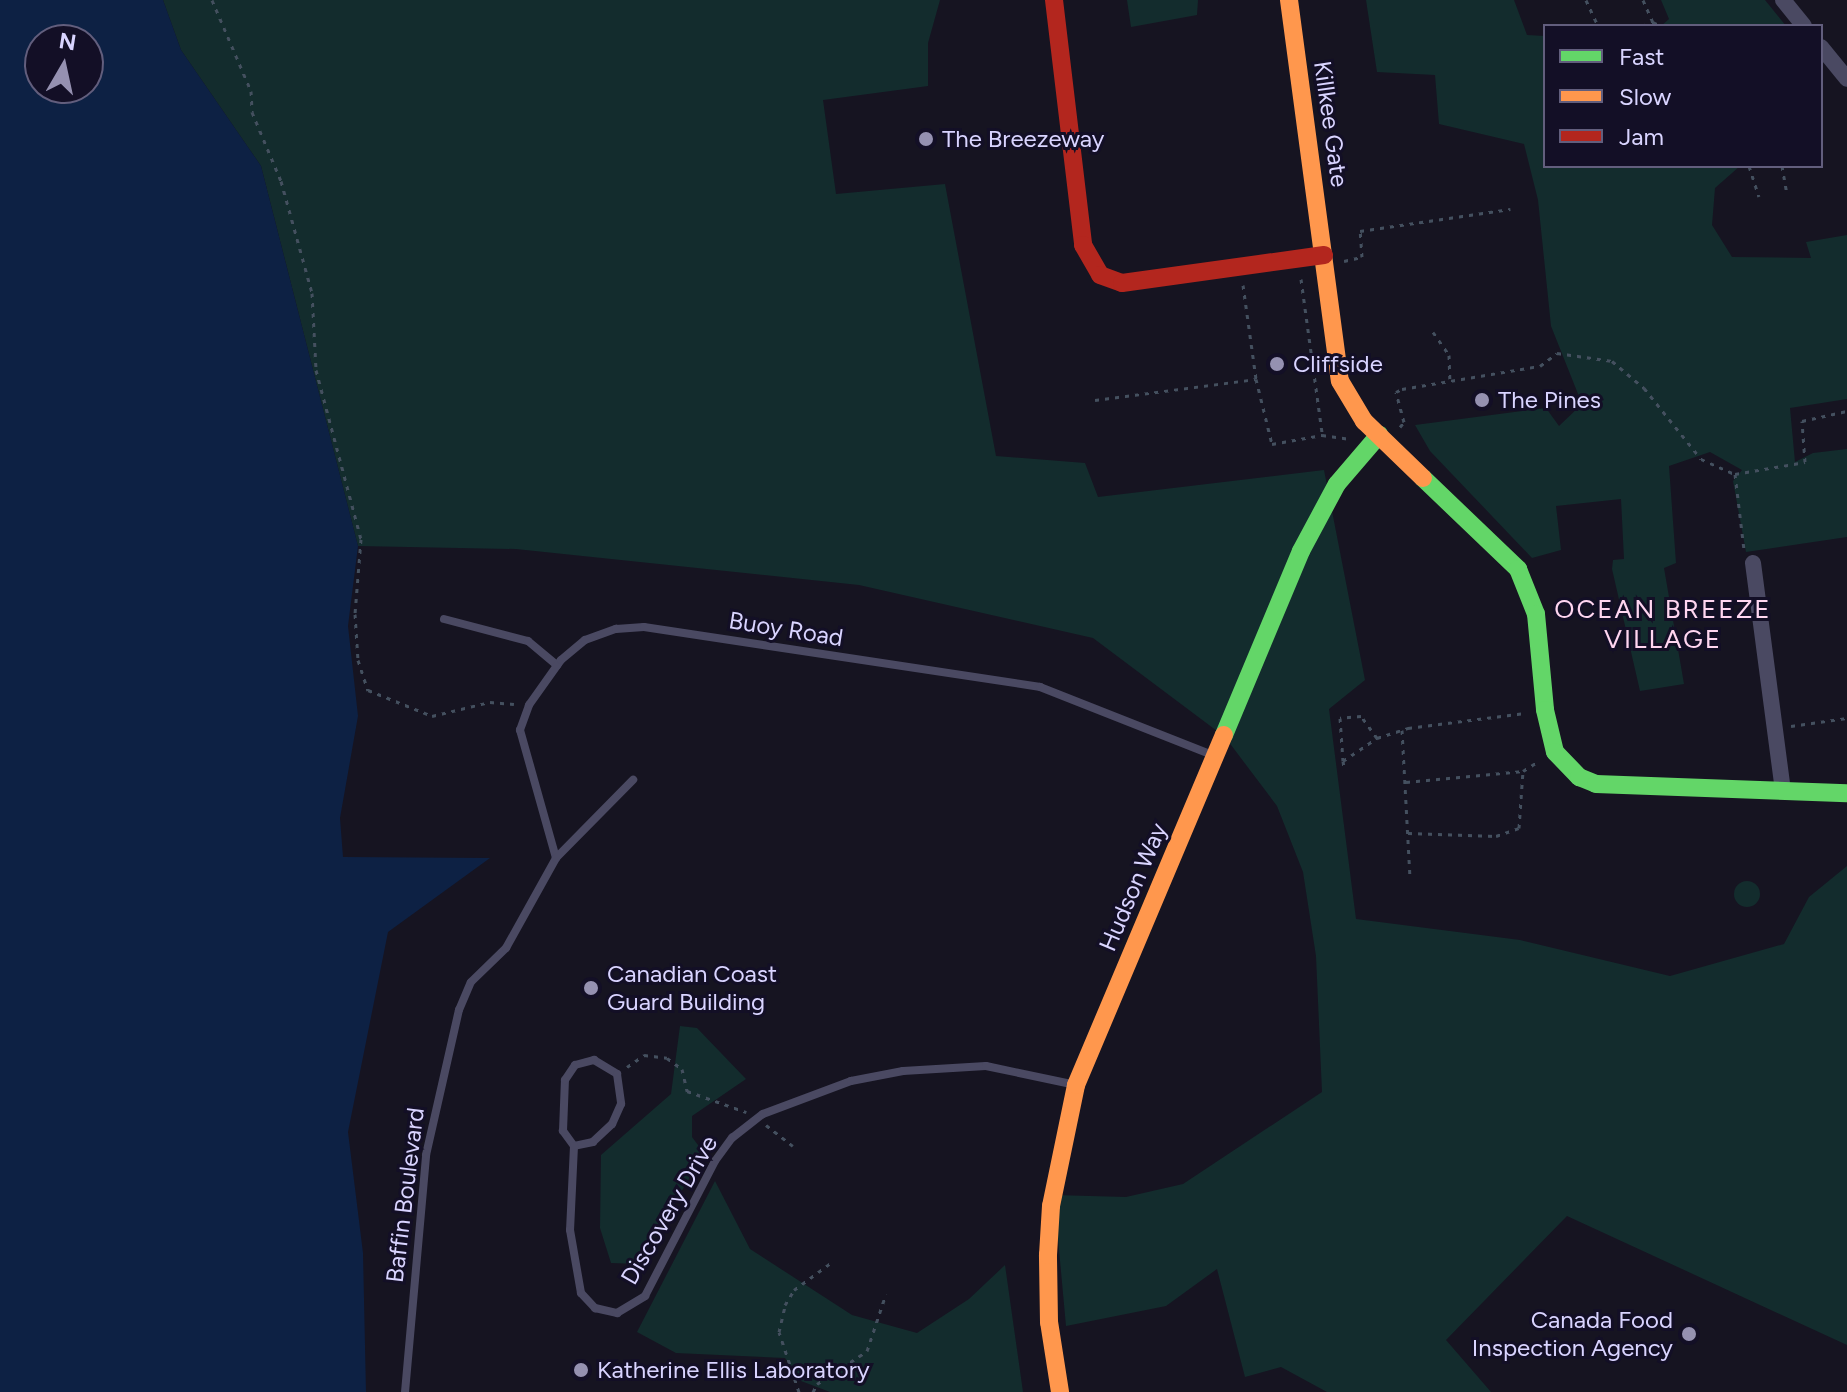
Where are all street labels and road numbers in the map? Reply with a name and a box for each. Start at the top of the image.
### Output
street label: Killkee Gate [1308,59,1354,189]
street label: Buoy Road [727,606,845,652]
street label: Hudson Way [1093,818,1173,956]
street label: Baffin Boulevard [380,1106,430,1284]
street label: Discovery Drive [615,1130,723,1290]

